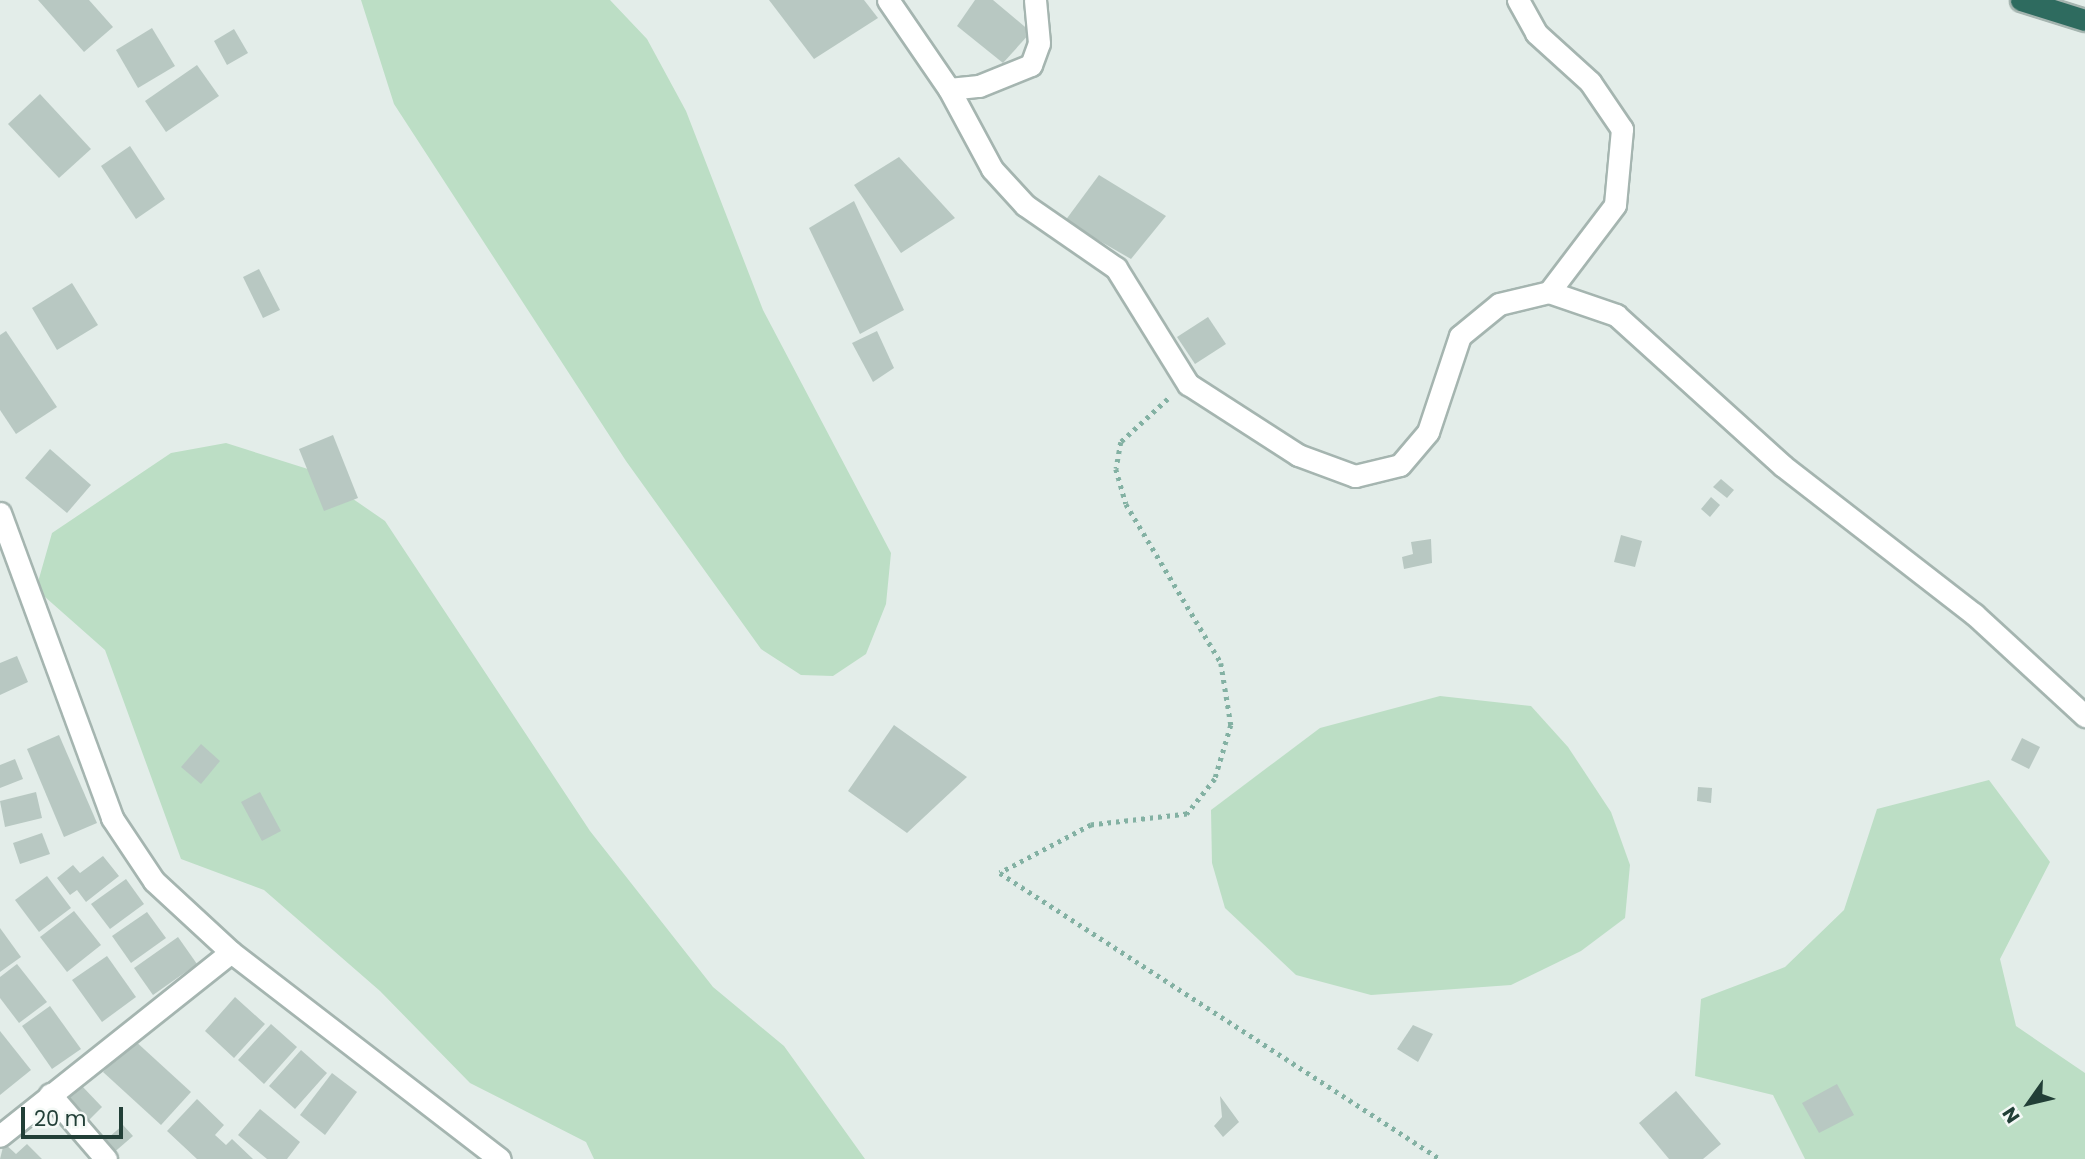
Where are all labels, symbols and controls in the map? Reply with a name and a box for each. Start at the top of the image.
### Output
north arrow [1994,1068,2064,1138]
scale bar [24,1092,126,1136]
text: N [1996,1102,2026,1129]
text: 20 m [34,1104,87,1133]

